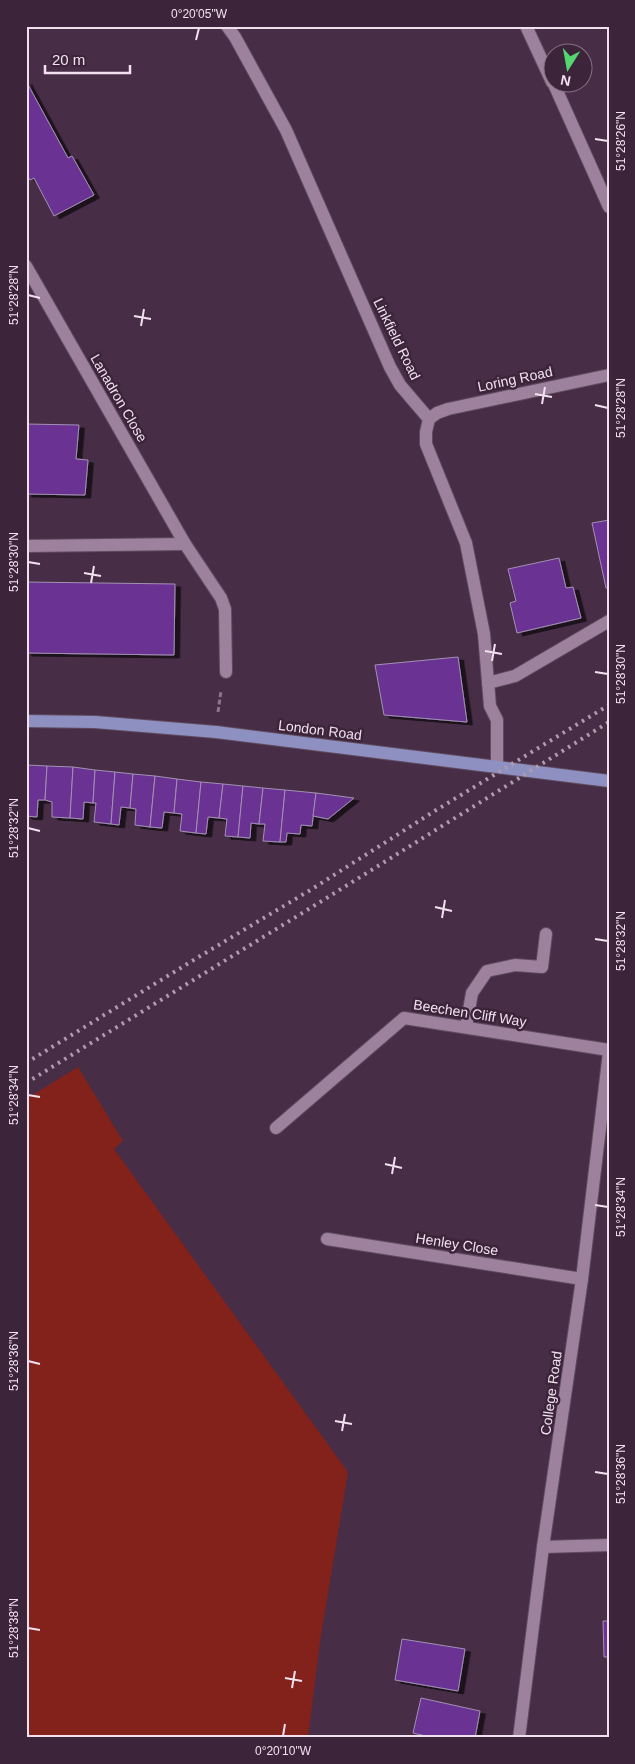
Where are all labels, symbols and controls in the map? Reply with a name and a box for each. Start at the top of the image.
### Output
text: 0°20'05"W [171,7,228,21]
scale bar [45,42,130,74]
north arrow [542,42,592,92]
text: 20 m [52,51,85,68]
text: N [559,72,572,90]
text: 51°28'26"N [614,111,628,171]
text: 51°28'28"N [7,265,21,325]
street label: Linkfield Road [370,296,424,382]
street label: Lanadron Close [87,351,151,445]
street label: Loring Road [476,363,554,395]
text: 51°28'28"N [614,378,628,438]
text: 51°28'30"N [7,532,21,592]
text: 51°28'30"N [614,644,628,704]
street label: London Road [277,717,363,743]
text: 51°28'32"N [7,798,21,858]
text: 51°28'32"N [614,911,628,971]
street label: Beechen Cliff Way [412,996,528,1030]
text: 51°28'34"N [7,1065,21,1125]
text: 51°28'34"N [614,1177,628,1237]
street label: Henley Close [415,1230,500,1258]
text: 51°28'36"N [7,1331,21,1391]
street label: College Road [537,1350,565,1436]
text: 51°28'36"N [614,1444,628,1504]
text: 51°28'38"N [7,1598,21,1658]
text: 0°20'10"W [255,1744,312,1758]

